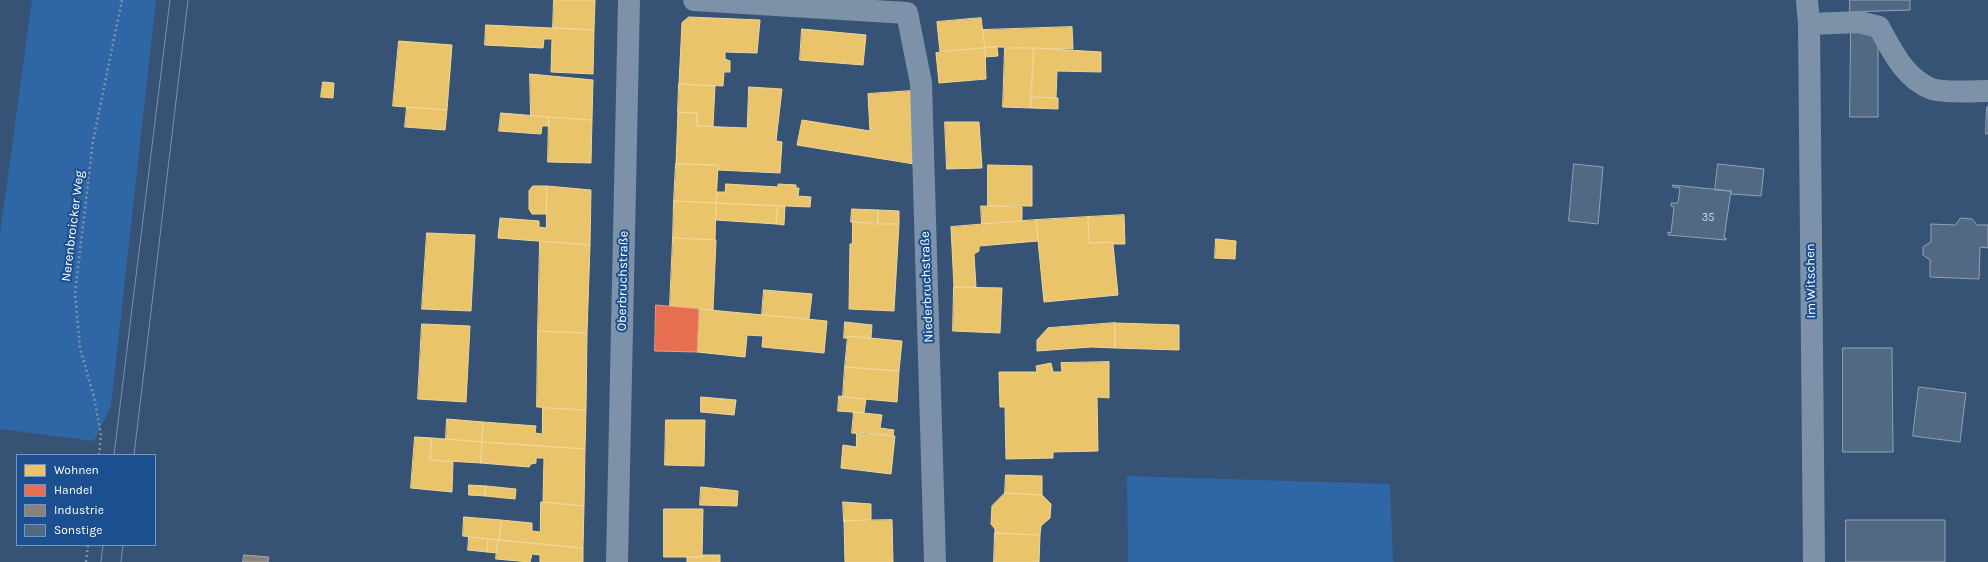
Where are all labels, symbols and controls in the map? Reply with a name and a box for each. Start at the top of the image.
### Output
street label: Nerenbroicker Weg [58,170,88,282]
house number: 35 [1702,211,1714,225]
street label: Oberbruchstraße [614,231,632,331]
street label: Niederbruchstraße [917,231,937,343]
street label: Im Witschen [1803,243,1819,319]
legend [16,454,156,546]
text: Wohnen [54,463,99,477]
text: Handel [54,483,93,497]
text: Industrie [54,503,104,517]
text: Sonstige [54,523,102,537]

